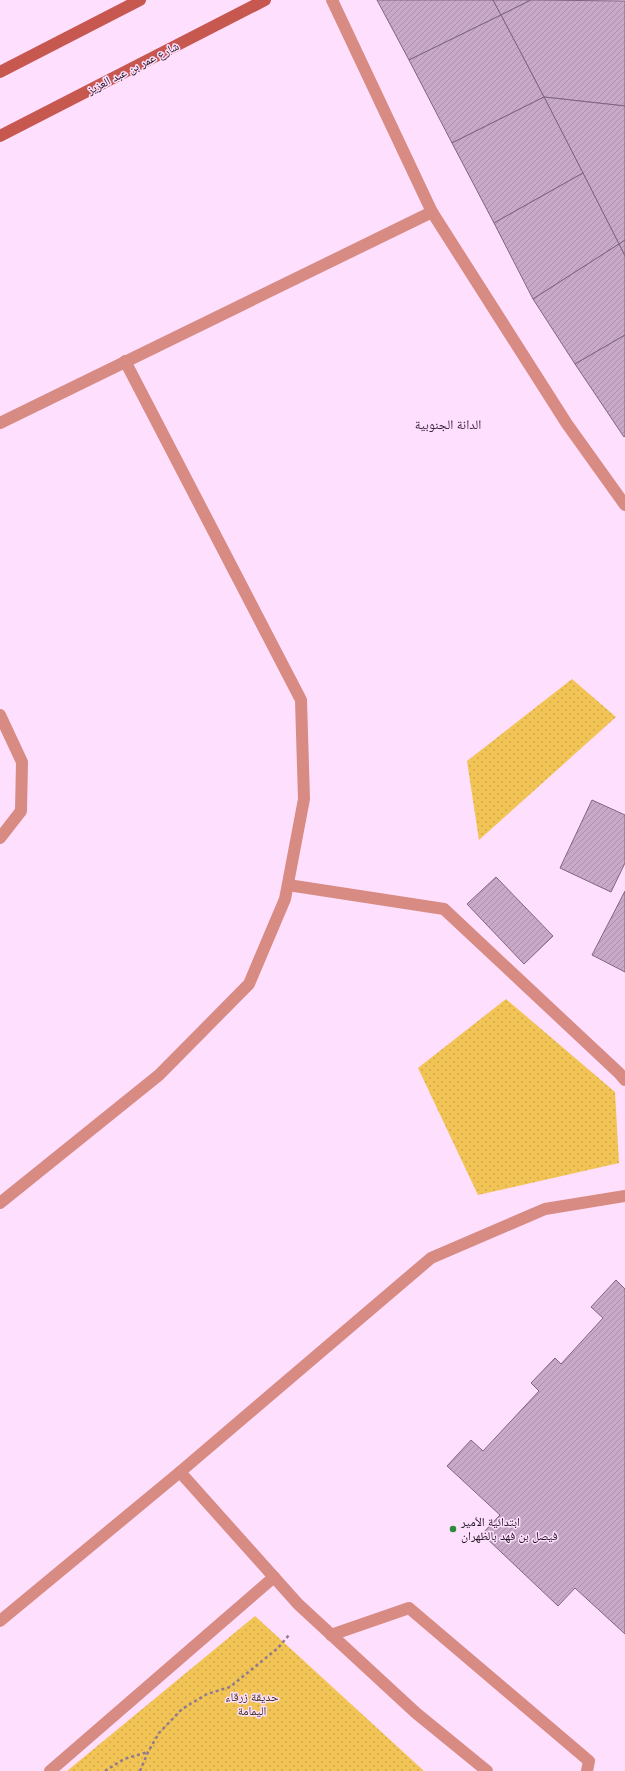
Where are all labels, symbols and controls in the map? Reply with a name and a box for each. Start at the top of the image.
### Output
street label: شارع عمر بن عبد العزيز [84,39,182,99]
district label: الدانة الجنوبية [415,417,481,433]
place label: ابتدائية الأمير فيصل بن فهد بالظهران [460,1515,558,1543]
marker: ابتدائية الأمير فيصل بن فهد بالظهران [448,1524,458,1534]
park label: حديقة زرقاء اليمامة [225,1690,279,1718]

